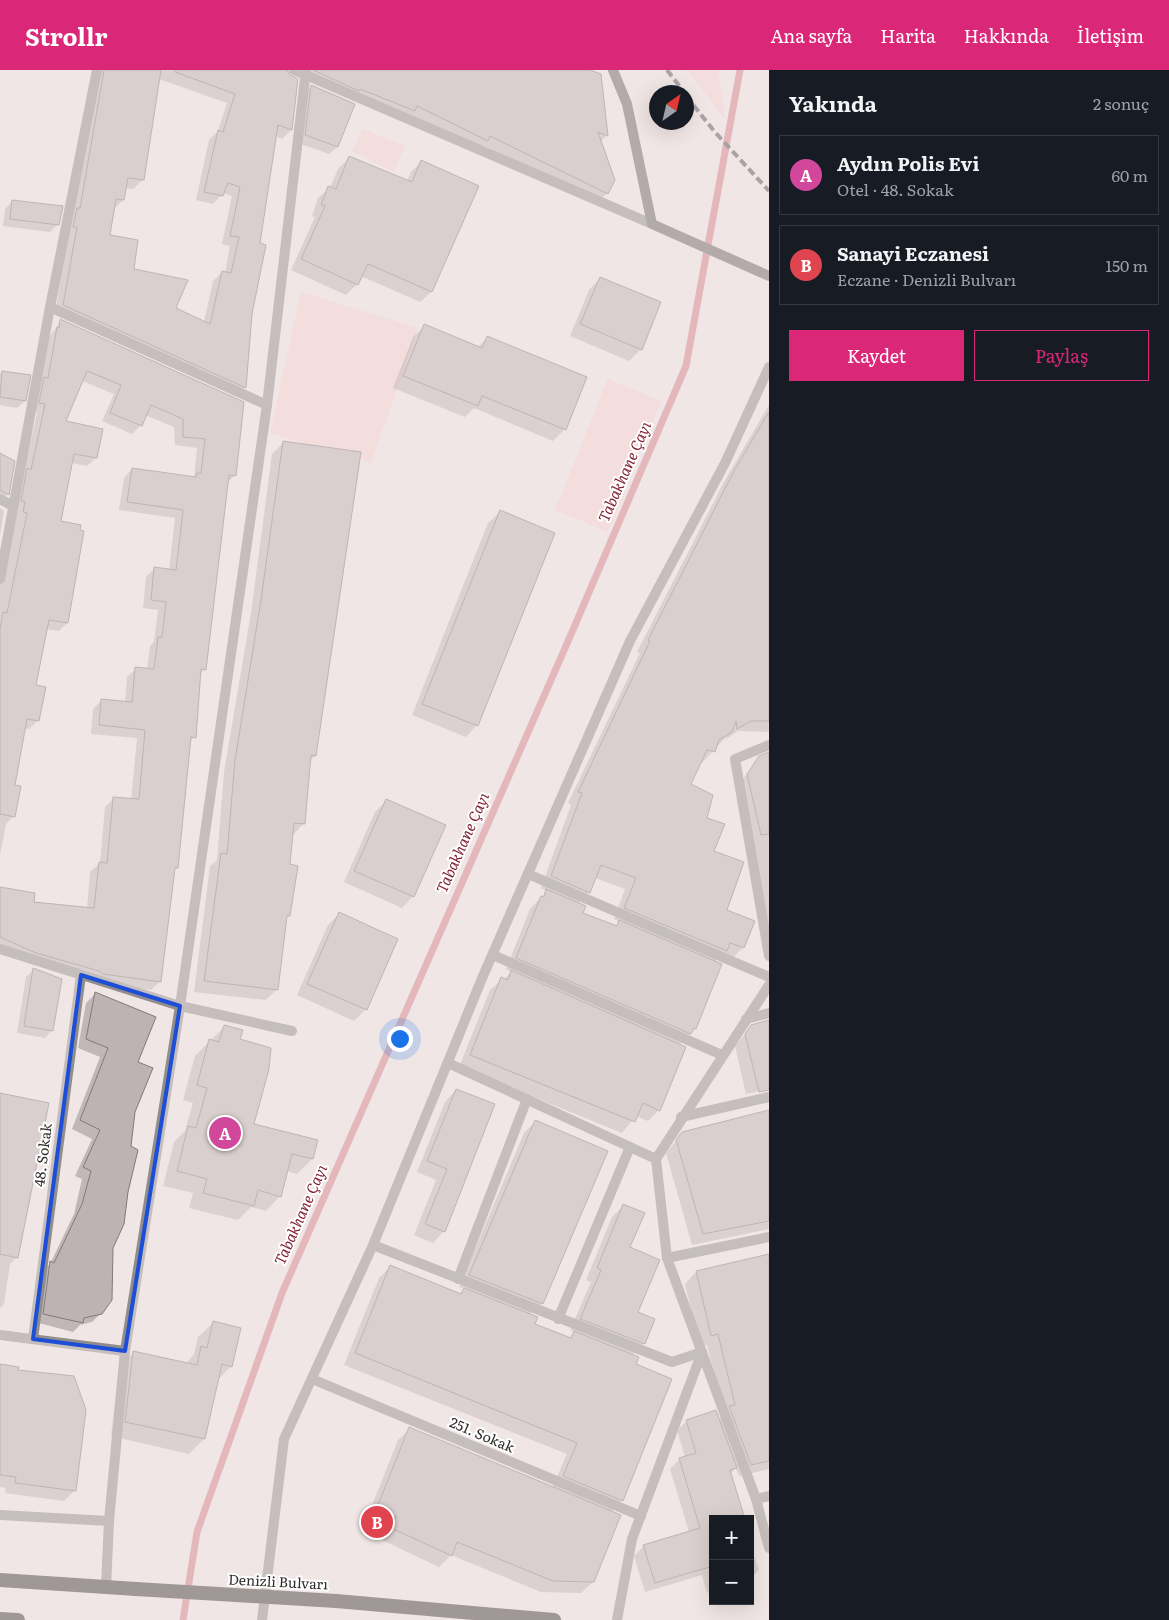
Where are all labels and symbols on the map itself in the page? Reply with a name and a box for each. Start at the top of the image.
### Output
north arrow [649,85,694,130]
water label: Tabakhane Çayı [591,417,656,525]
water label: Tabakhane Çayı [429,788,494,896]
your location [387,1026,413,1052]
pin: A [209,1114,241,1152]
street label: 48. Sokak [28,1122,56,1188]
water label: Tabakhane Çayı [267,1160,332,1268]
street label: 251. Sokak [447,1412,518,1457]
pin: B [361,1503,393,1541]
street label: Denizli Bulvarı [228,1568,329,1594]

